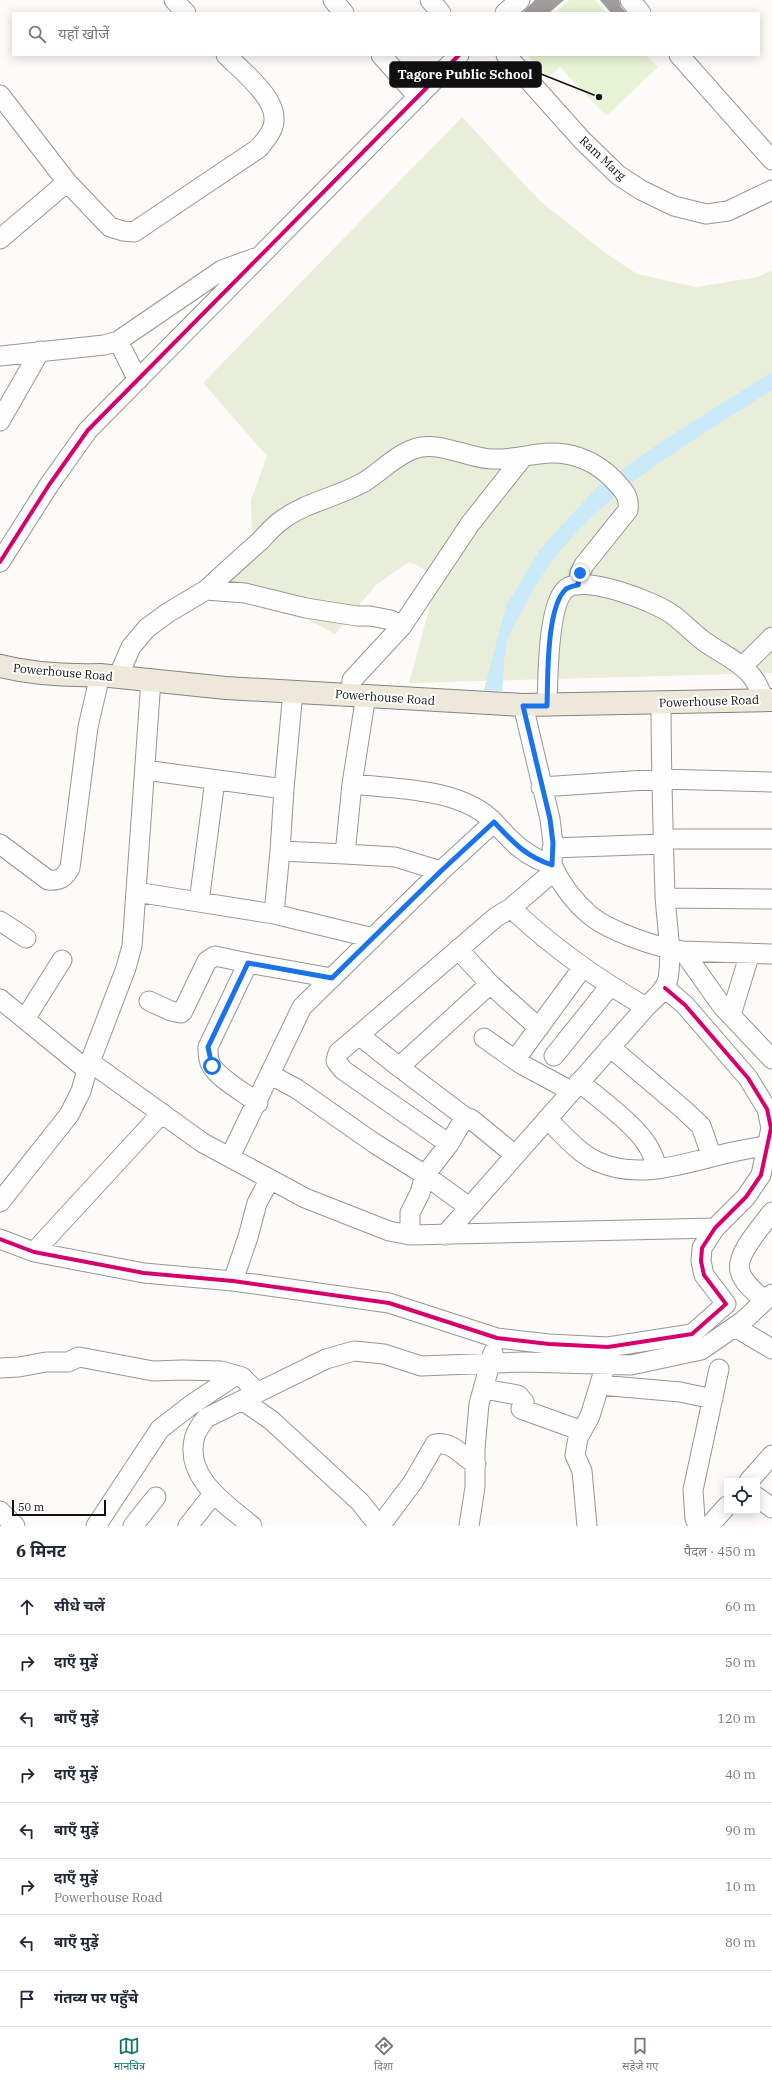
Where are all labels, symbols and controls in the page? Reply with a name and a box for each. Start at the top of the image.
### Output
search box [12,12,760,56]
icon: search [26,23,48,45]
text: यहाँ खोजें [58,24,109,43]
callout: Tagore Public School [390,62,541,87]
text: Tagore Public School [398,66,532,83]
street label: Ram Marg [577,133,630,183]
route end [571,564,589,582]
street label: Powerhouse Road [12,660,114,684]
street label: Powerhouse Road [334,686,436,708]
street label: Powerhouse Road [659,692,759,710]
route start [203,1057,221,1075]
map controls [724,1478,760,1514]
button: locate [724,1478,760,1514]
scale bar [12,1498,106,1517]
text: 50 m [18,1500,44,1514]
text: 6 मिनट [16,1540,66,1562]
text: पैदल · 450 m [684,1543,756,1560]
icon: ahead [16,1596,38,1618]
text: सीधे चलें [54,1596,105,1615]
text: 60 m [725,1598,756,1615]
icon: right [16,1652,38,1674]
text: दाएँ मुड़ें [54,1652,98,1671]
text: 50 m [725,1654,756,1671]
icon: left [16,1708,38,1730]
text: बाएँ मुड़ें [54,1708,99,1727]
text: 120 m [717,1710,756,1727]
icon: right [16,1764,38,1786]
text: दाएँ मुड़ें [54,1764,98,1783]
text: 40 m [725,1766,756,1783]
icon: left [16,1820,38,1842]
text: बाएँ मुड़ें [54,1820,99,1839]
text: 90 m [725,1822,756,1839]
text: दाएँ मुड़ें [54,1868,98,1887]
icon: right [16,1876,38,1898]
text: 10 m [725,1878,756,1895]
text: Powerhouse Road [54,1889,163,1906]
icon: left [16,1932,38,1954]
text: बाएँ मुड़ें [54,1932,99,1951]
text: 80 m [725,1934,756,1951]
icon: arrive [16,1988,38,2010]
text: गंतव्य पर पहुँचे [54,1988,138,2007]
tab: मानचित्र [114,2035,145,2074]
tab: दिशा [373,2035,395,2074]
tab: सहेजे गए [622,2035,658,2074]

